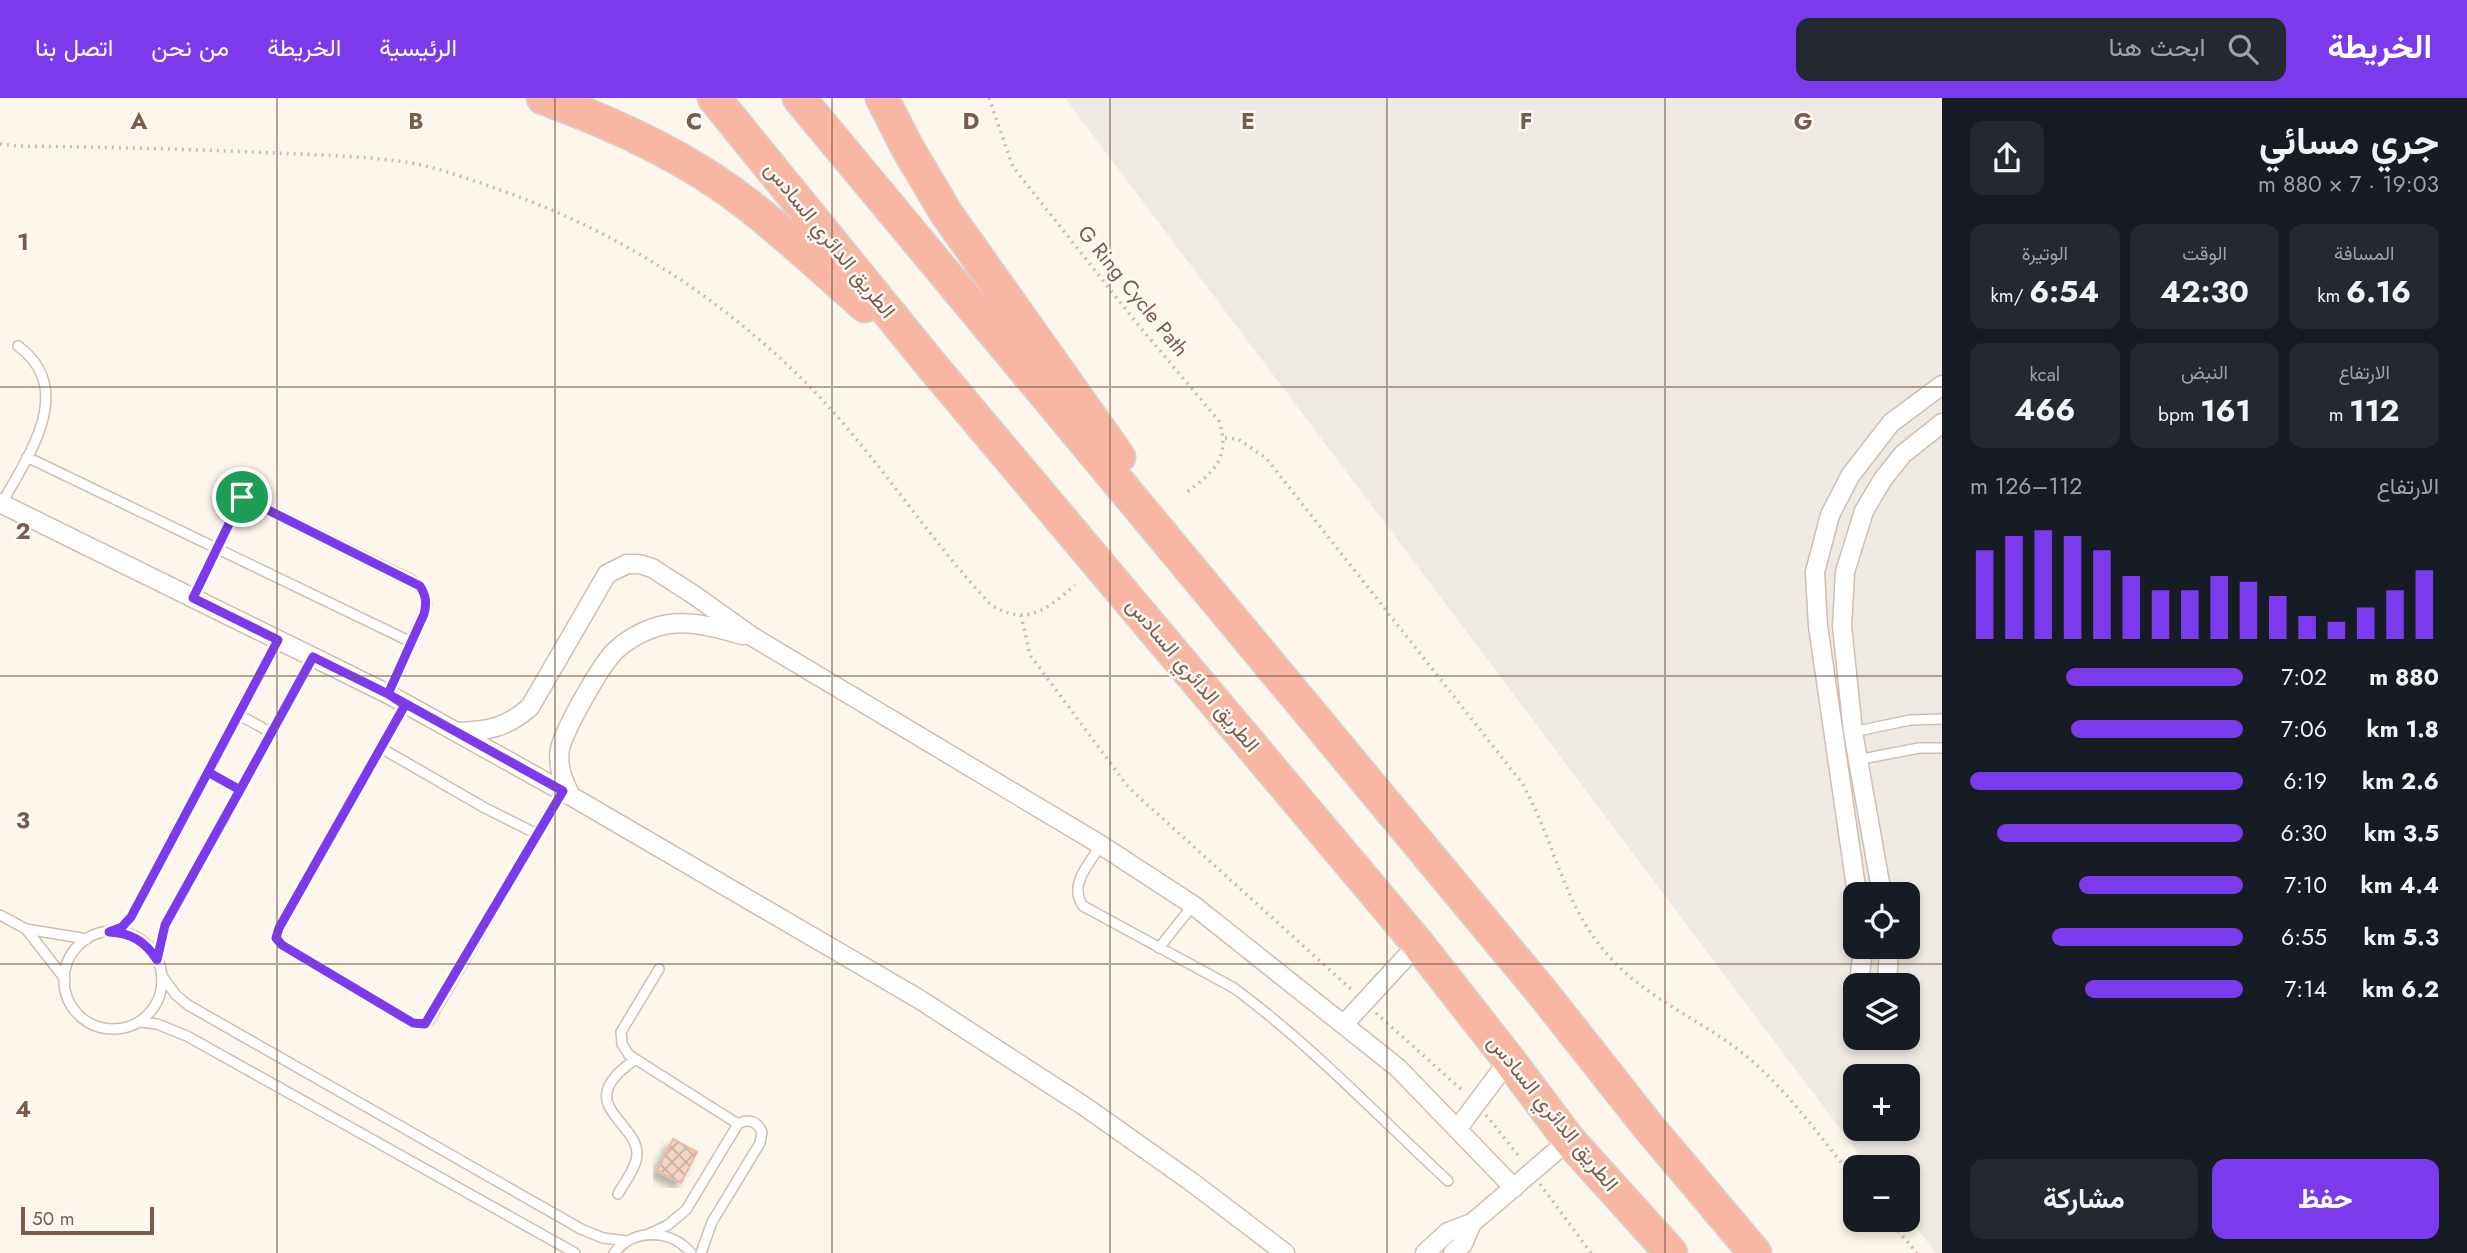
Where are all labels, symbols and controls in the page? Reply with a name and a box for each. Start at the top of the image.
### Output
search box [1796,18,2286,81]
text: الخريطة [2328,23,2432,70]
text: ابحث هنا [2109,28,2206,66]
text: اتصل بنا [35,30,113,65]
text: من نحن [151,30,229,65]
text: الخريطة [267,30,341,65]
text: الرئيسية [379,30,457,65]
icon: search [2224,30,2262,68]
text: A [130,104,148,138]
text: B [408,104,424,138]
text: C [686,104,702,138]
text: D [963,104,980,138]
text: E [1241,104,1255,138]
text: F [1520,104,1532,138]
text: G [1794,104,1812,138]
text: جري مسائي [2259,113,2439,168]
button: share [1970,121,2044,195]
street label: الطريق الدائري السادس [756,155,903,326]
text: 19:03 · 7 × 880 m [2258,167,2439,201]
street label: G Ring Cycle Path [1071,219,1195,363]
text: 1 [17,225,29,259]
text: الوتيرة [2022,240,2068,267]
text: الوقت [2182,240,2227,267]
text: المسافة [2334,240,2394,267]
text: 6:54 [2029,270,2099,313]
text: 42:30 [2160,270,2249,313]
text: 6.16 [2346,270,2411,313]
text: /km [1990,282,2029,309]
text: km [2317,282,2346,309]
text: النبض [2181,359,2228,386]
text: الارتفاع [2338,359,2390,386]
text: kcal [2030,361,2060,388]
text: 466 [2014,388,2075,431]
text: 161 [2200,389,2251,432]
text: 112 [2349,389,2400,432]
text: bpm [2158,401,2200,428]
text: m [2329,401,2349,428]
pin [212,467,272,527]
text: 112–126 m [1970,469,2082,503]
text: الارتفاع [2377,469,2439,503]
icon: arrive [223,478,261,516]
text: 2 [15,514,31,548]
street label: الطريق الدائري السادس [1118,591,1267,760]
text: 7:02 [2281,660,2327,694]
text: 880 m [2369,660,2439,694]
text: 7:06 [2281,712,2327,746]
text: 1.8 km [2366,712,2439,746]
text: 6:19 [2283,764,2327,798]
text: 2.6 km [2362,764,2439,798]
text: 3 [16,803,30,837]
text: 6:30 [2280,816,2327,850]
text: 3.5 km [2364,816,2439,850]
text: 7:10 [2284,868,2327,902]
text: 4.4 km [2360,868,2439,902]
map controls [1843,882,1920,1232]
button: locate [1843,882,1920,959]
text: 6:55 [2281,920,2327,954]
text: 5.3 km [2363,920,2439,954]
text: 7:14 [2284,972,2327,1006]
text: 6.2 km [2362,972,2439,1006]
button: layers [1843,973,1920,1050]
street label: الطريق الدائري السادس [1479,1028,1626,1199]
button: + [1843,1064,1920,1141]
text: 4 [15,1092,31,1126]
button: − [1843,1155,1920,1232]
button: مشاركة [1970,1159,2198,1239]
button: حفظ [2212,1159,2439,1239]
scale bar [21,1204,154,1236]
text: 50 m [32,1205,75,1232]

